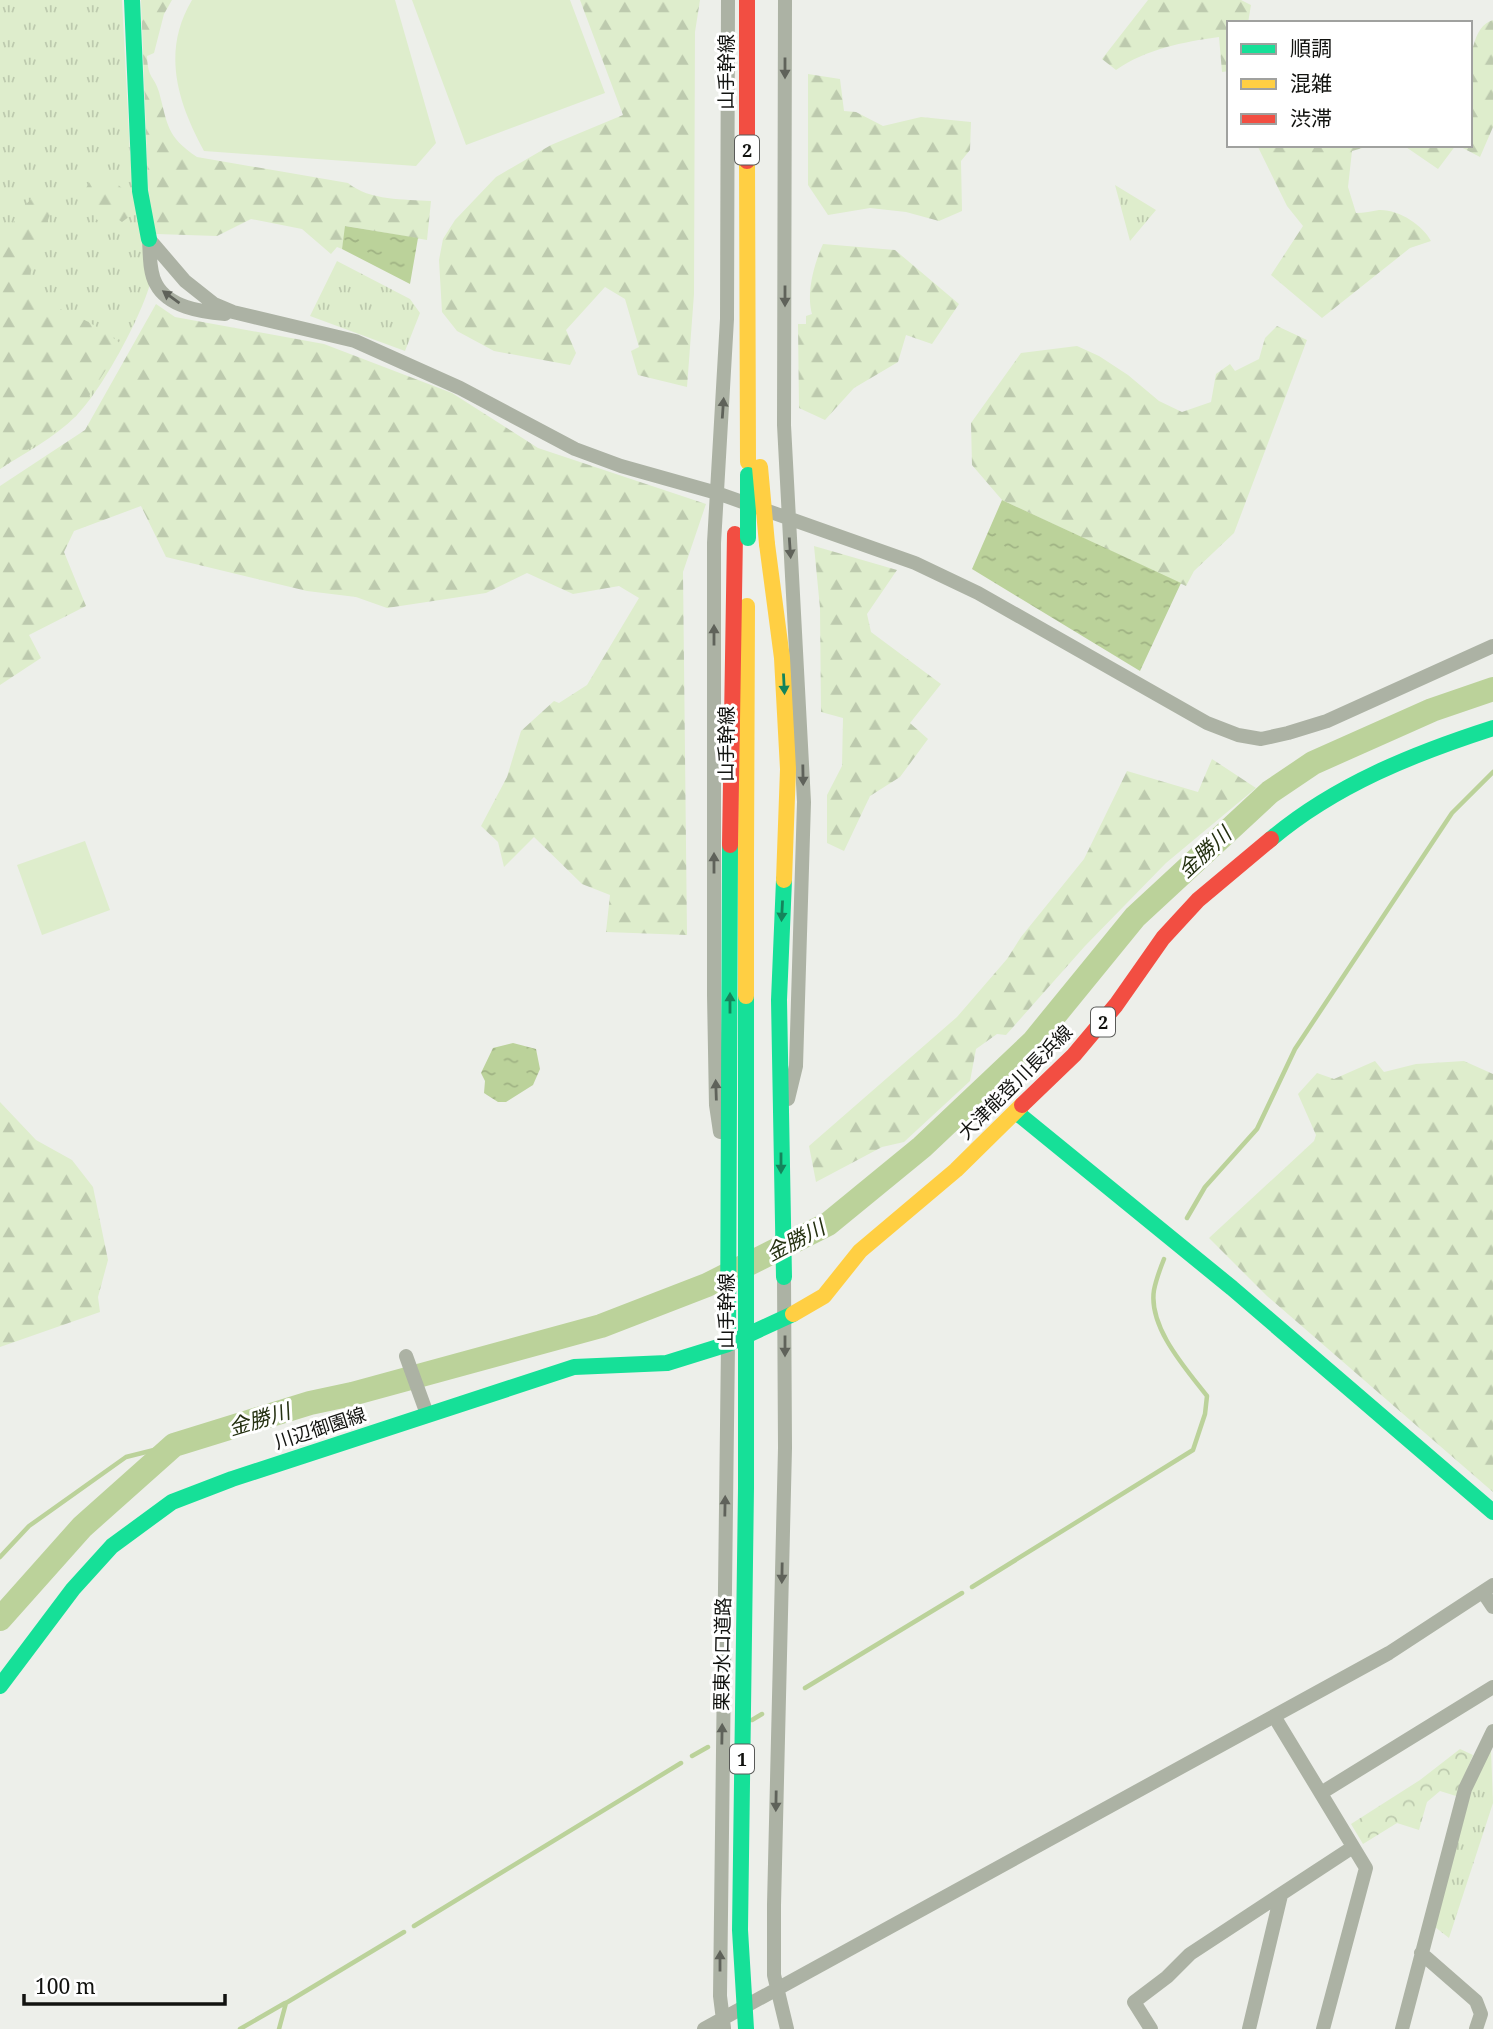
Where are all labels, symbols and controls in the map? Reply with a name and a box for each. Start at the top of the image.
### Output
legend [1227,21,1472,147]
street label: 山手幹線 [713,34,739,110]
text: 順調 [1290,34,1332,62]
one-way arrow [779,57,791,79]
text: 混雑 [1290,69,1332,97]
text: 渋滞 [1290,104,1332,132]
road number: 2 [735,135,759,164]
one-way arrow [779,285,791,307]
one-way arrow [162,291,180,305]
one-way arrow [718,397,729,419]
one-way arrow [785,537,796,559]
one-way arrow [708,624,720,646]
one-way arrow [779,673,790,695]
street label: 山手幹線 [713,706,739,782]
one-way arrow [798,764,809,786]
water label: 金勝川 [1171,819,1238,884]
one-way arrow [708,851,720,873]
one-way arrow [776,901,787,923]
one-way arrow [724,992,736,1014]
road number: 2 [1091,1007,1115,1036]
street label: 大津能登川長浜線 [952,1019,1078,1145]
one-way arrow [710,1079,721,1101]
one-way arrow [775,1153,787,1175]
water label: 金勝川 [761,1212,831,1267]
street label: 山手幹線 [713,1273,739,1349]
one-way arrow [779,1335,791,1357]
water label: 金勝川 [225,1396,295,1442]
street label: 川辺御園線 [271,1401,369,1455]
one-way arrow [719,1495,731,1517]
one-way arrow [776,1562,787,1584]
street label: 栗東水口道路 [708,1597,736,1711]
one-way arrow [716,1722,728,1744]
road number: 1 [730,1744,754,1774]
one-way arrow [770,1790,782,1812]
one-way arrow [714,1950,726,1972]
scale bar [24,1962,226,2006]
text: 100 m [35,1972,96,2000]

